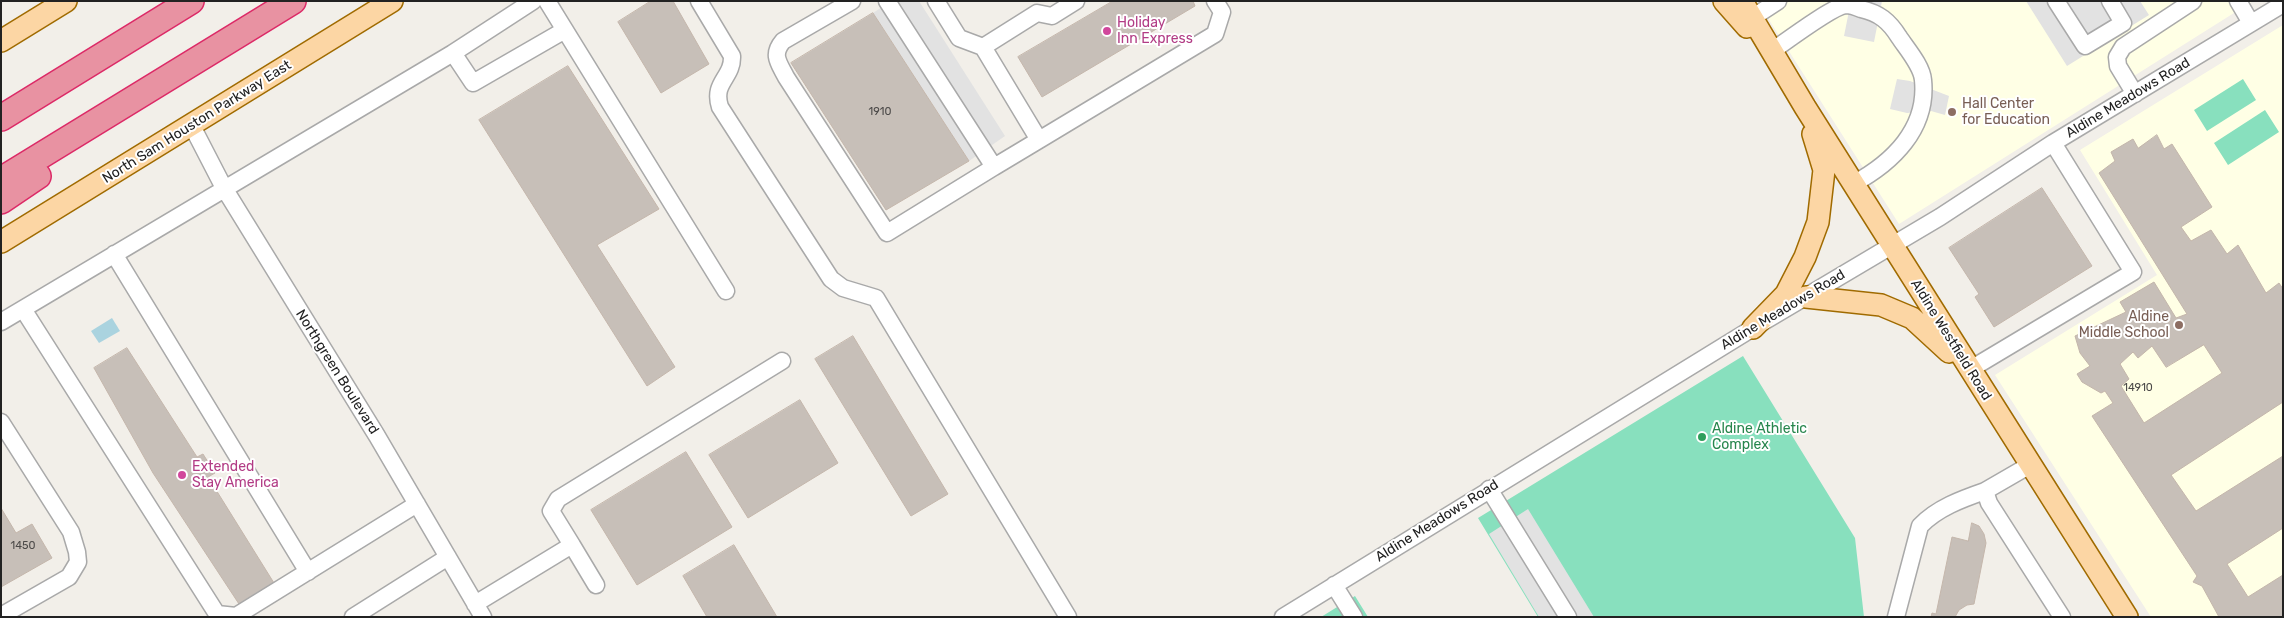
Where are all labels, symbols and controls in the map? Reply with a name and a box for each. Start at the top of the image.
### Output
place label: Holiday Inn Express [1117,15,1193,48]
marker: Holiday Inn Express [1101,25,1113,37]
street label: Aldine Meadows Road [2063,54,2193,142]
street label: North Sam Houston Parkway East [99,57,295,187]
place label: Hall Center for Education [1962,96,2050,128]
house number: 1910 [869,105,891,119]
marker: Hall Center for Education [1946,106,1958,118]
street label: Aldine Meadows Road [1718,266,1848,354]
street label: Aldine Westfield Road [1907,276,1995,404]
street label: Northgreen Boulevard [292,307,382,437]
place label: Aldine Middle School [2079,309,2169,342]
marker: Aldine Middle School [2173,319,2185,331]
house number: 14910 [2123,381,2153,395]
place label: Aldine Athletic Complex [1712,421,1807,454]
marker: Aldine Athletic Complex [1696,431,1708,443]
place label: Extended Stay America [192,459,279,492]
marker: Extended Stay America [176,469,188,481]
street label: Aldine Meadows Road [1372,476,1502,566]
house number: 1450 [10,539,36,553]

